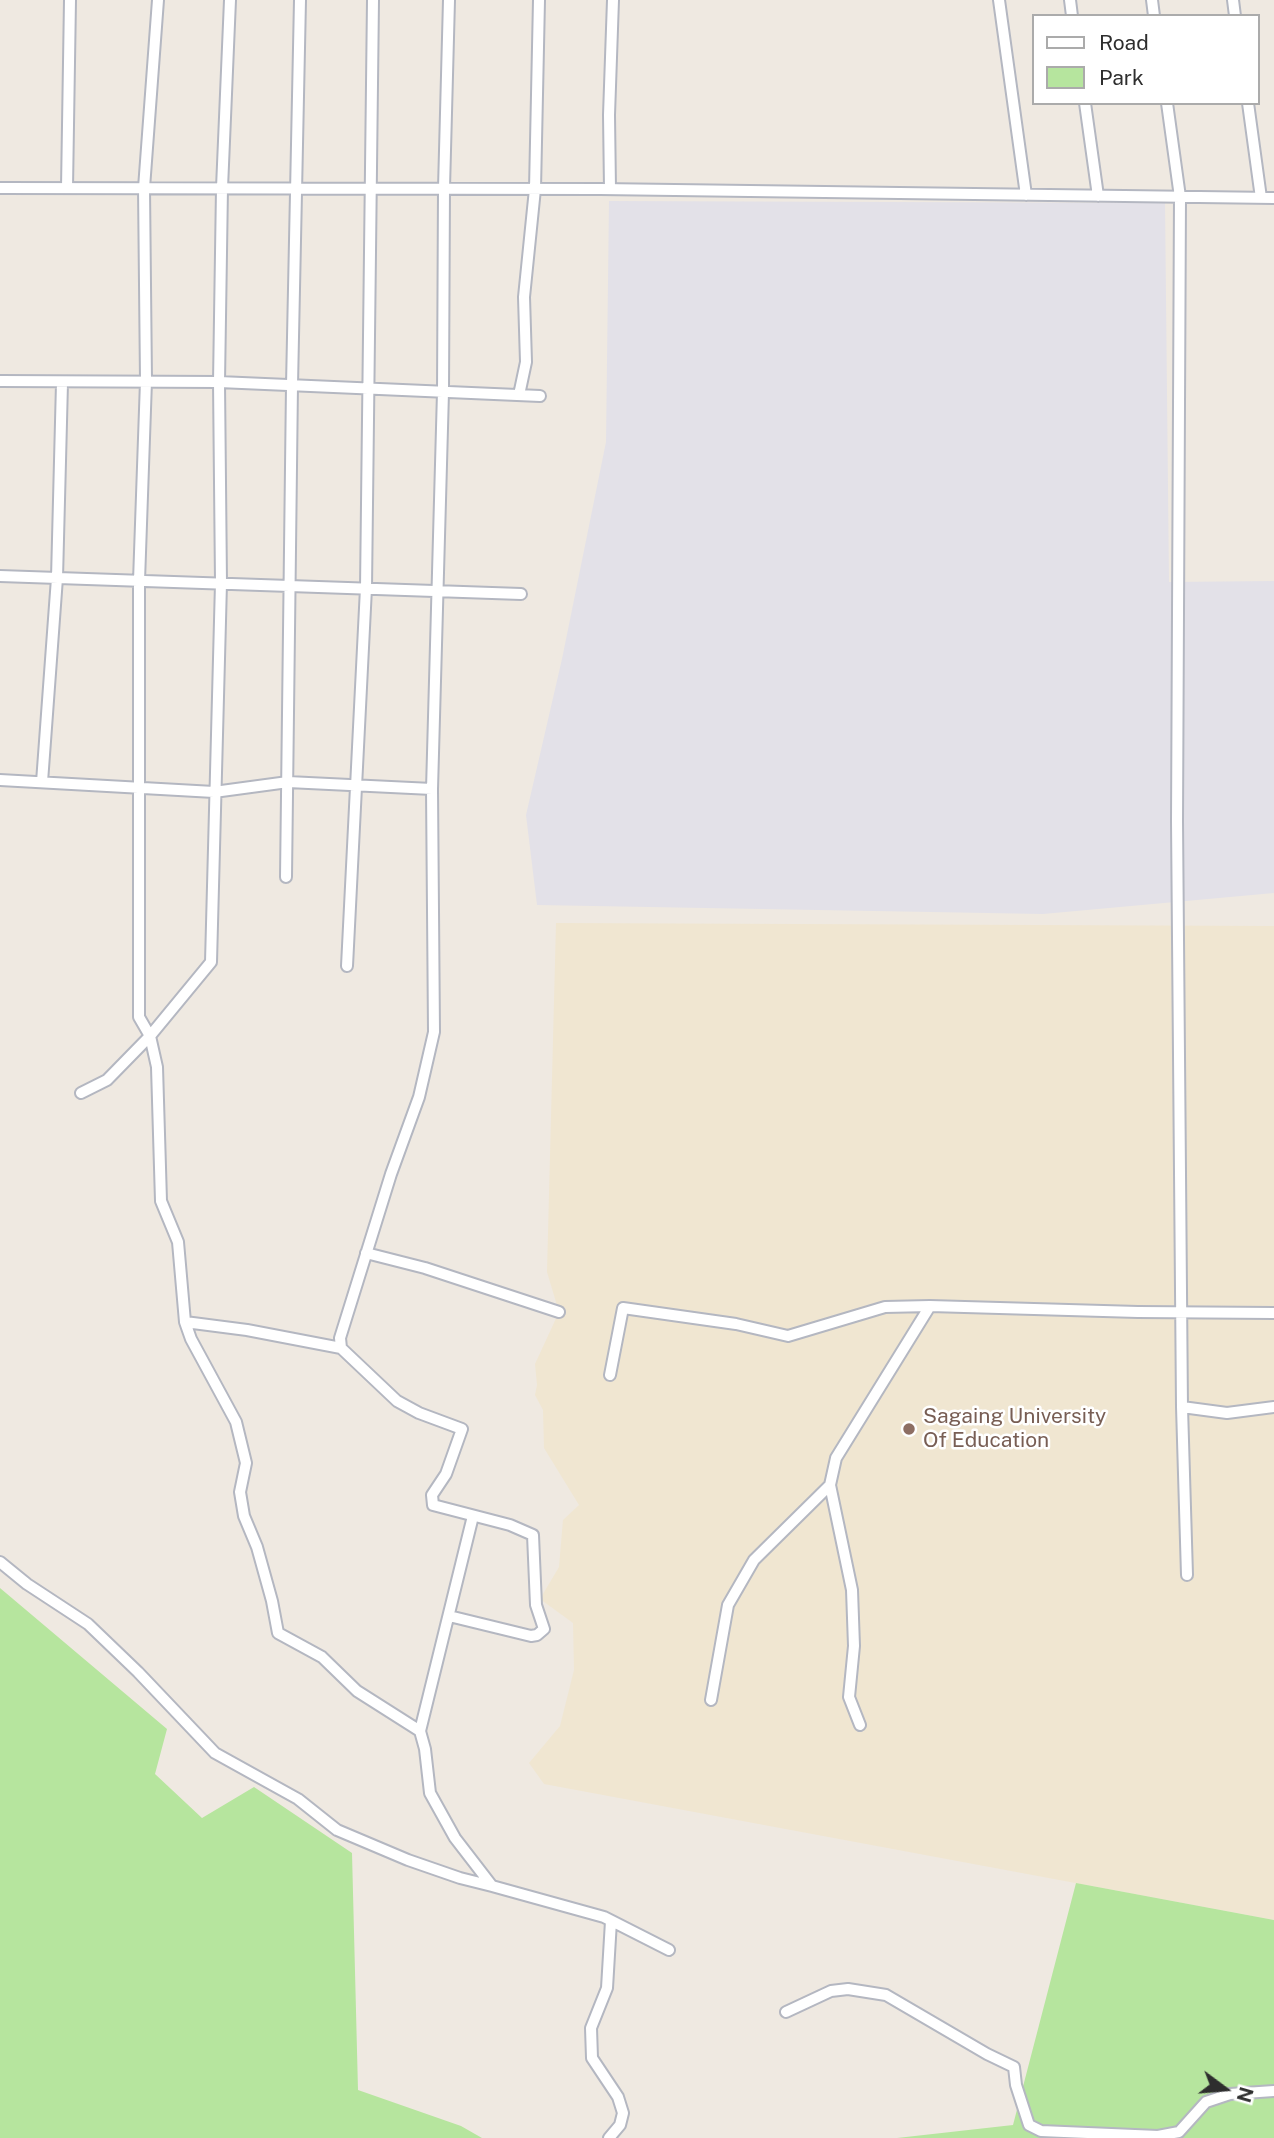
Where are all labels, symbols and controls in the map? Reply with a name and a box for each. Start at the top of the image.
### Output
legend [1032,14,1260,105]
text: Road [1099,30,1149,55]
text: Park [1099,65,1144,90]
place label: Sagaing University Of Education [923,1404,1106,1454]
marker: Sagaing University Of Education [901,1421,917,1437]
north arrow [1190,2054,1260,2124]
text: N [1233,2085,1258,2105]

